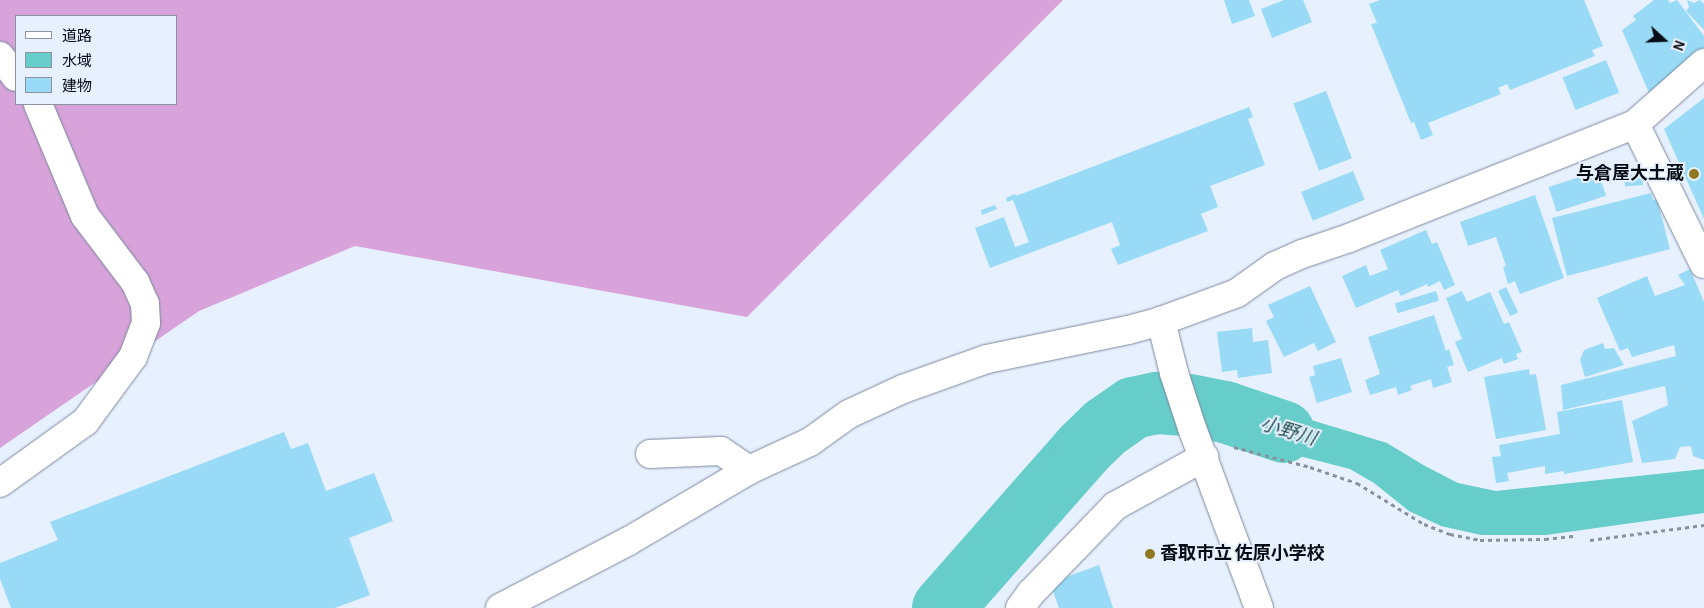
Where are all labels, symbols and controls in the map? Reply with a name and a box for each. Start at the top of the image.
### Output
legend [15,15,178,105]
north arrow [1639,15,1689,65]
text: 道路 [62,29,92,44]
text: N [1670,38,1686,52]
text: 水域 [62,54,92,69]
text: 建物 [62,79,92,94]
place label: 与倉屋大土蔵 [1576,163,1684,185]
marker: 与倉屋大土蔵 [1688,168,1700,180]
water label: 小野川 [1257,413,1319,451]
place label: 香取市立 佐原小学校 [1160,543,1325,565]
marker: 香取市立 佐原小学校 [1144,548,1156,560]

